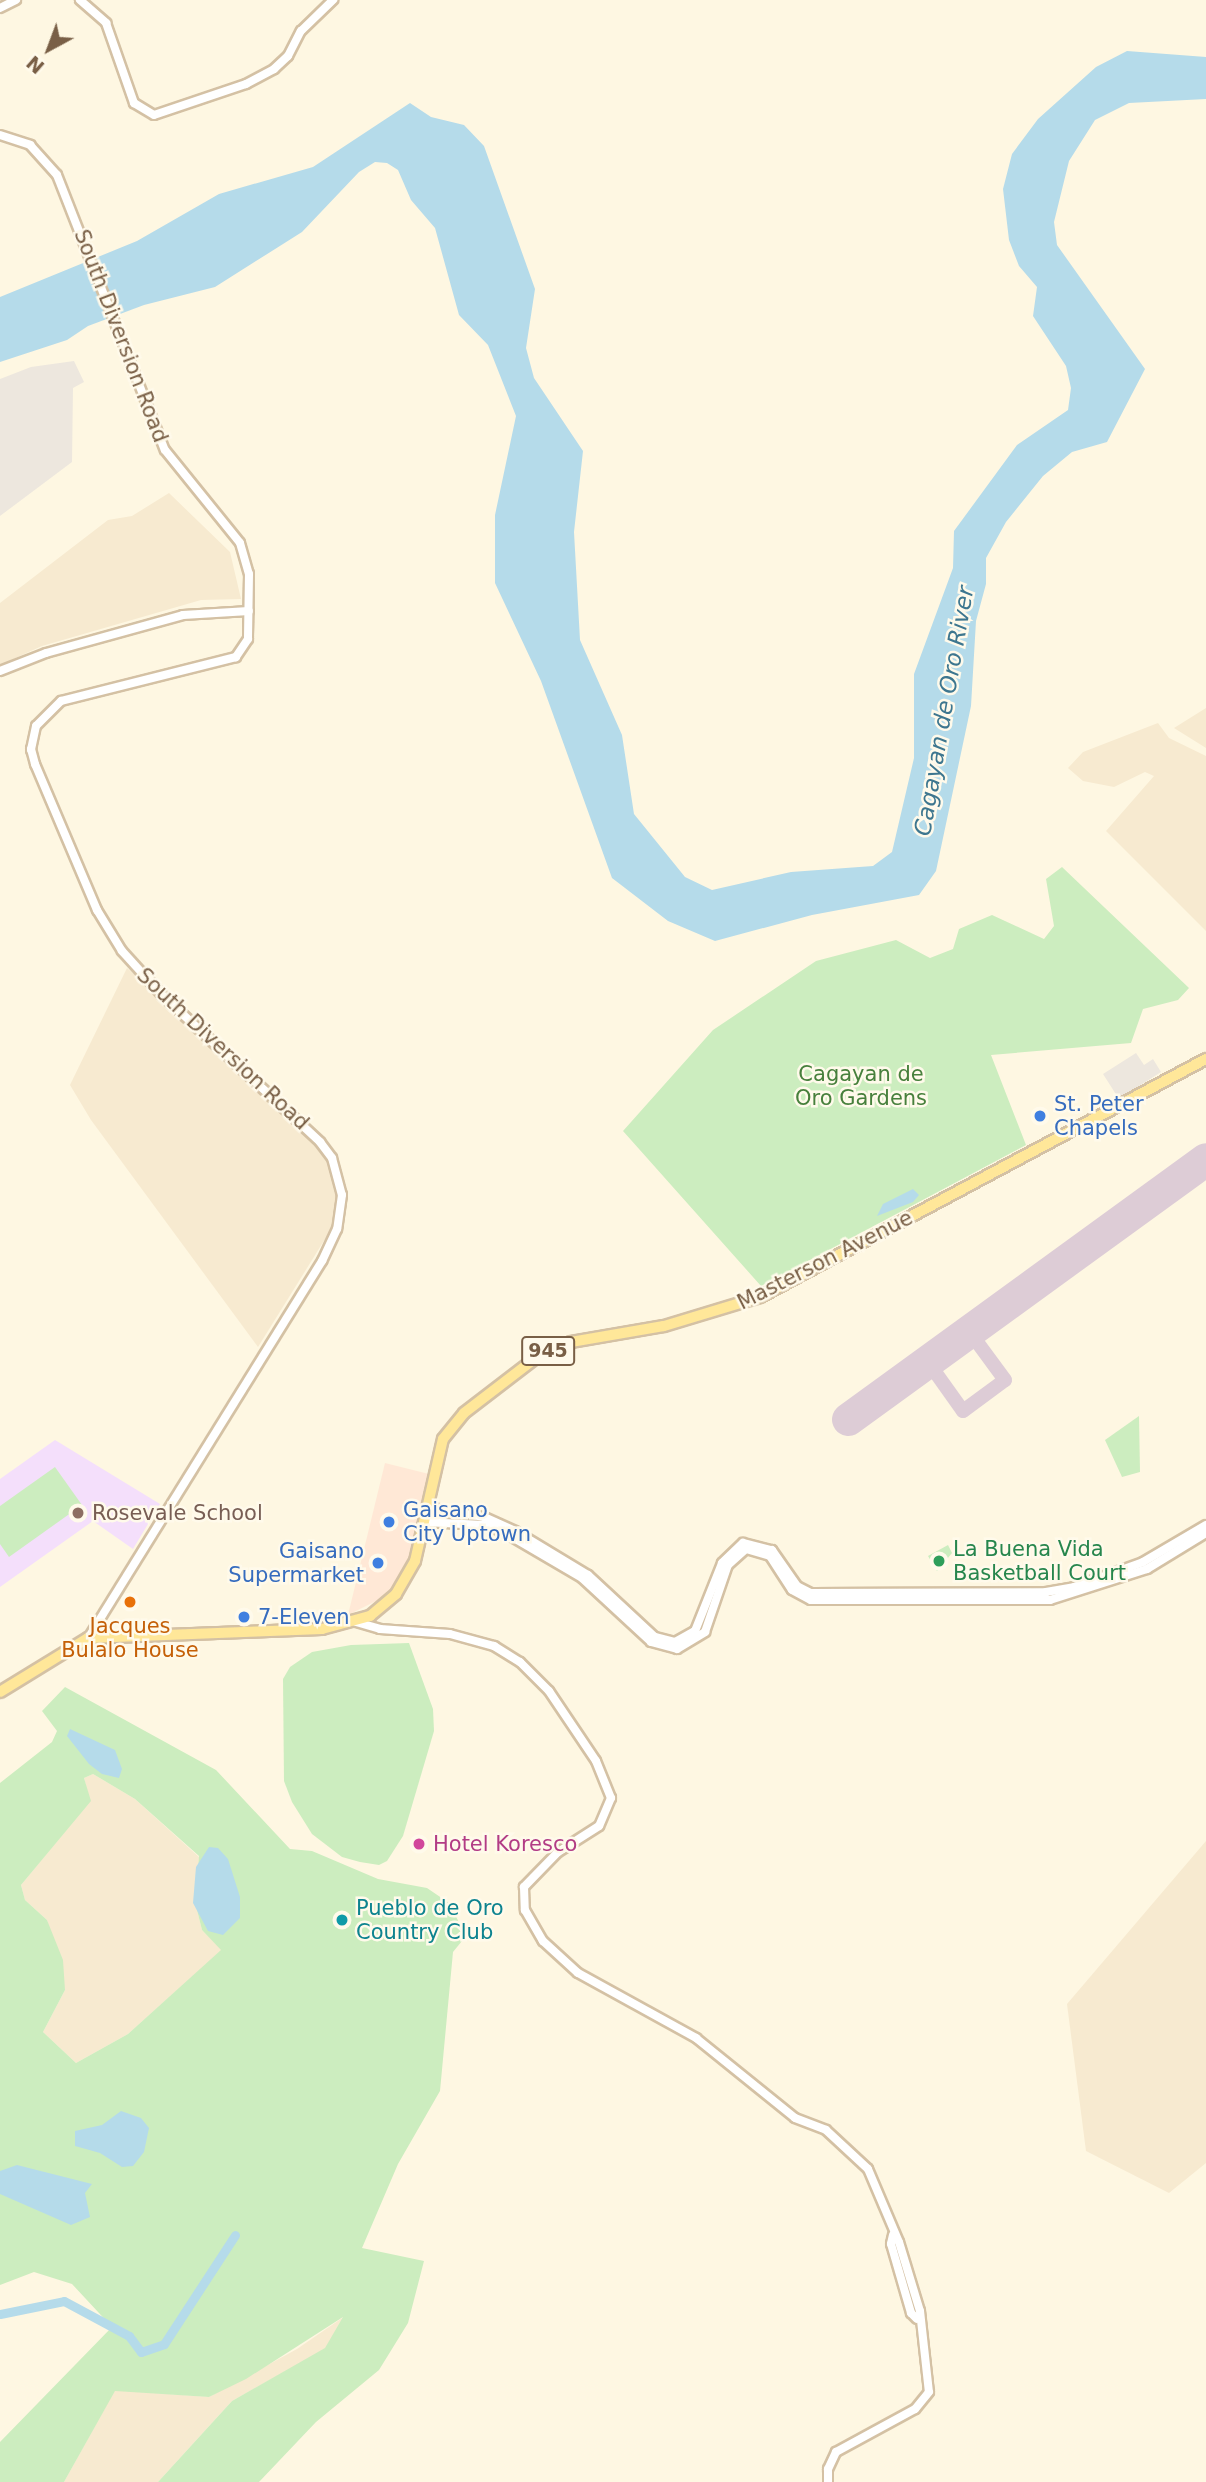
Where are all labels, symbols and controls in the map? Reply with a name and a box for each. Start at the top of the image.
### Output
north arrow [14,14,84,84]
text: N [22,51,48,78]
street label: South Diversion Road [69,226,173,446]
water label: Cagayan de Oro River [908,584,980,838]
street label: South Diversion Road [132,963,314,1135]
park label: Cagayan de Oro Gardens [795,1061,927,1111]
place label: St. Peter Chapels [1054,1091,1144,1141]
marker: St. Peter Chapels [1032,1108,1048,1124]
street label: Masterson Avenue [733,1205,917,1315]
road number: 945 [520,1336,576,1366]
place label: Gaisano City Uptown [403,1497,531,1547]
place label: Rosevale School [92,1500,263,1526]
marker: Rosevale School [70,1505,86,1521]
marker: Gaisano City Uptown [381,1514,397,1530]
place label: La Buena Vida Basketball Court [953,1536,1126,1586]
place label: Gaisano Supermarket [228,1538,364,1588]
marker: La Buena Vida Basketball Court [931,1553,947,1569]
marker: Gaisano Supermarket [370,1555,386,1571]
marker: Jacques Bulalo House [122,1594,138,1610]
place label: 7-Eleven [258,1604,350,1630]
marker: 7-Eleven [236,1609,252,1625]
place label: Jacques Bulalo House [61,1613,199,1663]
place label: Hotel Koresco [433,1831,577,1857]
marker: Hotel Koresco [411,1836,427,1852]
place label: Pueblo de Oro Country Club [356,1895,504,1945]
marker: Pueblo de Oro Country Club [334,1912,350,1928]

